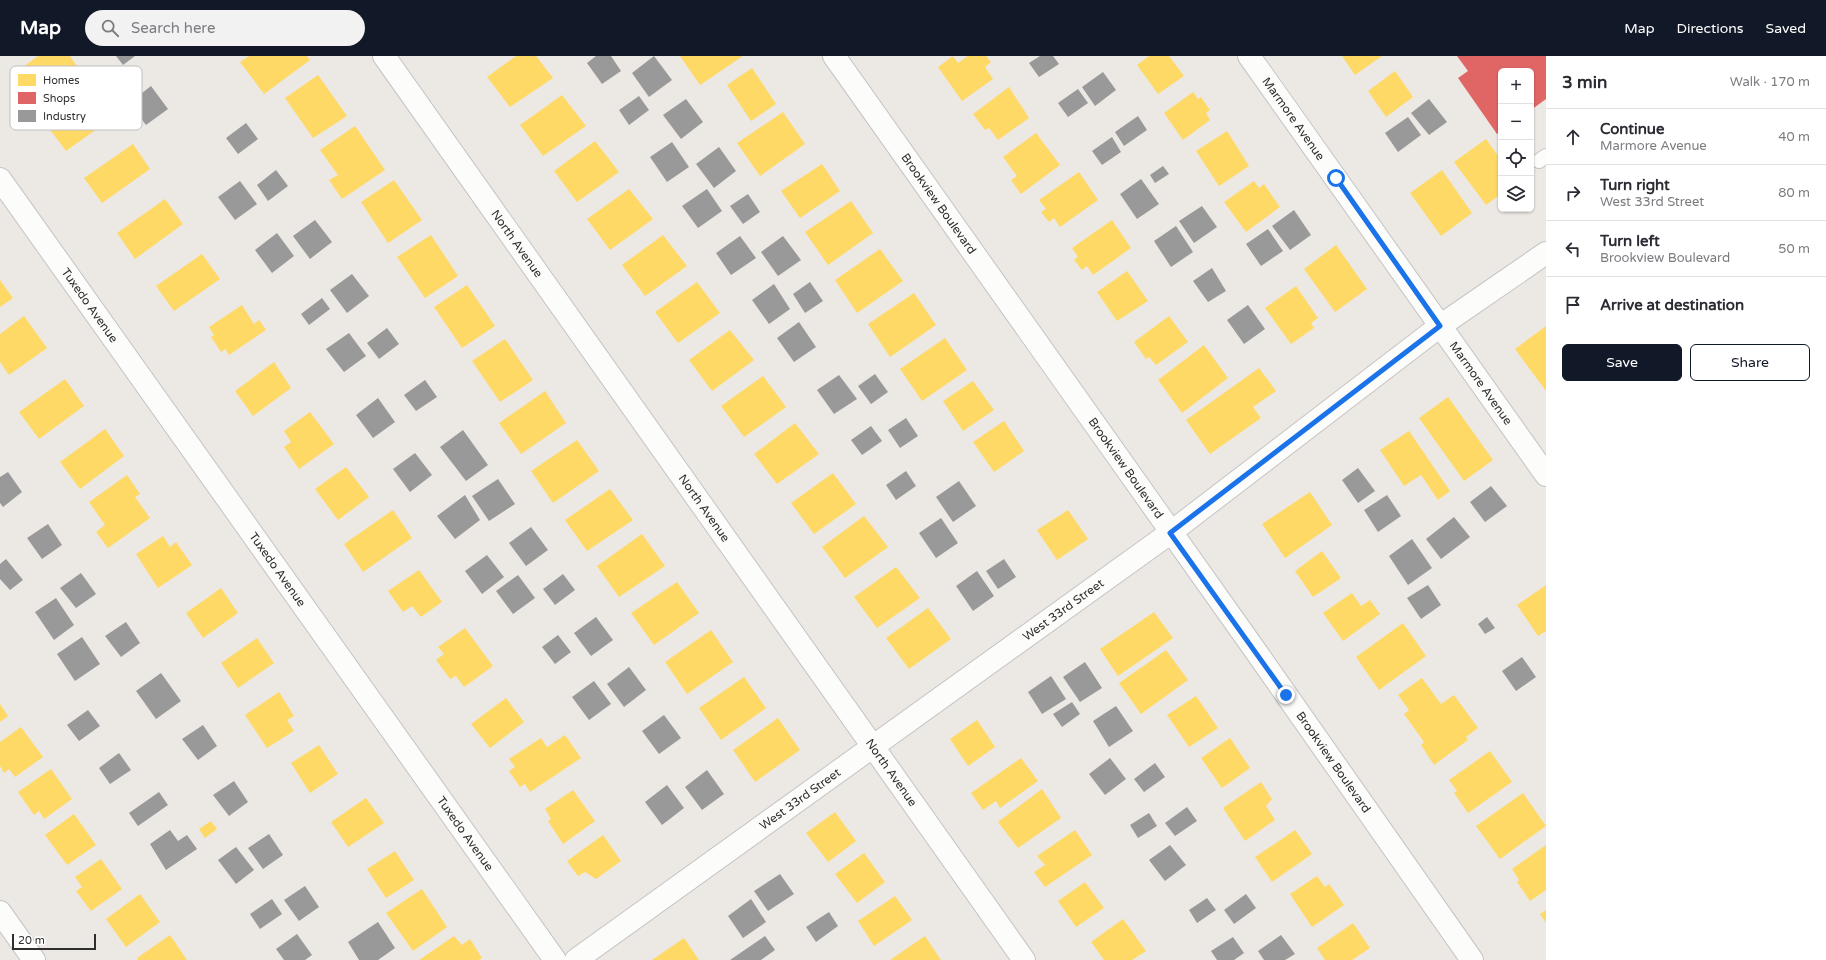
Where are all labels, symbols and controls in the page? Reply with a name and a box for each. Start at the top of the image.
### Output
search box [85,10,365,46]
text: Map [20,17,61,39]
icon: search [99,17,121,39]
text: Search here [131,19,215,37]
text: Map [1624,20,1655,37]
text: Directions [1677,20,1744,37]
text: Saved [1766,20,1806,37]
legend [10,66,142,130]
map controls [1498,68,1534,212]
button: + [1498,68,1534,104]
text: 3 min [1562,72,1607,93]
text: Homes [43,74,79,87]
text: Walk · 170 m [1730,74,1810,90]
street label: Marmore Avenue [1259,75,1328,163]
text: Shops [43,92,75,105]
button: − [1498,104,1534,140]
text: Industry [43,110,86,123]
text: Continue [1600,120,1664,138]
icon: ahead [1562,126,1584,148]
text: 40 m [1778,129,1810,145]
text: Marmore Avenue [1600,138,1707,154]
button: locate [1498,140,1534,176]
street label: Brookview Boulevard [898,151,979,257]
route start [1327,169,1345,187]
button: layers [1498,176,1534,212]
text: Turn right [1600,176,1670,194]
icon: right [1562,182,1584,204]
text: 80 m [1778,185,1810,201]
text: West 33rd Street [1600,194,1704,210]
street label: North Avenue [488,207,546,280]
text: Turn left [1600,232,1660,250]
icon: left [1562,238,1584,260]
text: 50 m [1778,241,1810,257]
text: Brookview Boulevard [1600,250,1730,266]
street label: Tuxedo Avenue [59,265,121,345]
icon: arrive [1562,294,1584,316]
text: Arrive at destination [1600,296,1744,314]
street label: Marmore Avenue [1447,339,1515,428]
button: Save [1562,344,1682,381]
button: Share [1690,344,1810,381]
street label: Brookview Boulevard [1085,415,1166,521]
street label: North Avenue [675,472,733,545]
street label: Tuxedo Avenue [246,530,309,609]
street label: West 33rd Street [1020,576,1107,644]
route end [1277,686,1295,704]
street label: Brookview Boulevard [1293,709,1374,815]
street label: North Avenue [863,736,920,809]
street label: West 33rd Street [757,765,844,833]
street label: Tuxedo Avenue [434,794,496,874]
scale bar [12,932,96,951]
text: 20 m [18,934,45,947]

